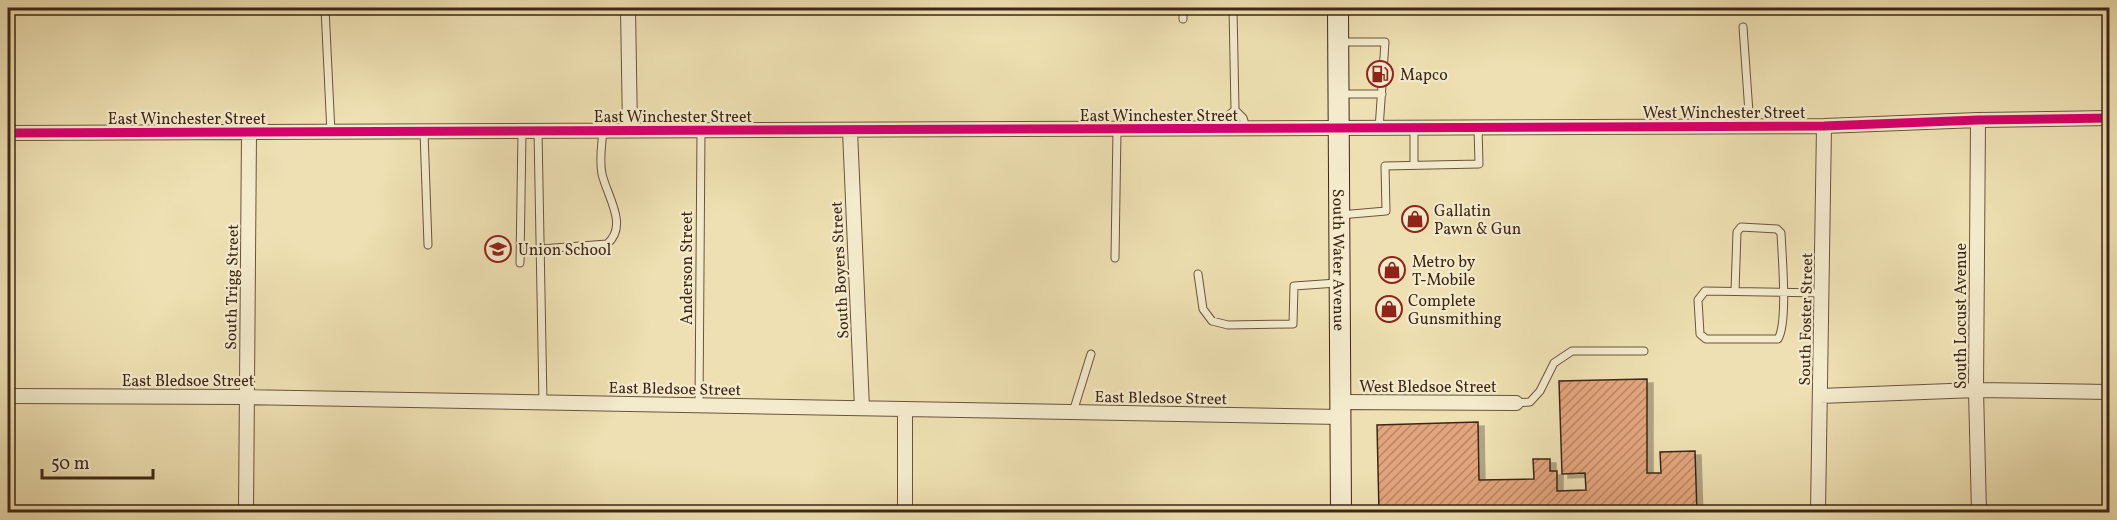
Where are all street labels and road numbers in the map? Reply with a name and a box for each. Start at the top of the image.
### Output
street label: West Winchester Street [1642,103,1806,125]
street label: East Winchester Street [1080,106,1239,128]
street label: East Winchester Street [594,107,753,129]
street label: East Winchester Street [108,109,267,131]
street label: South Water Avenue [1326,189,1349,331]
street label: South Boyers Street [826,200,856,339]
street label: Anderson Street [677,211,699,325]
street label: South Trigg Street [221,223,245,350]
street label: South Locust Avenue [1951,243,1973,389]
street label: South Foster Street [1795,252,1819,386]
street label: East Bledsoe Street [122,371,255,393]
street label: West Bledsoe Street [1359,377,1497,399]
street label: East Bledsoe Street [608,378,742,402]
street label: East Bledsoe Street [1094,387,1228,411]

